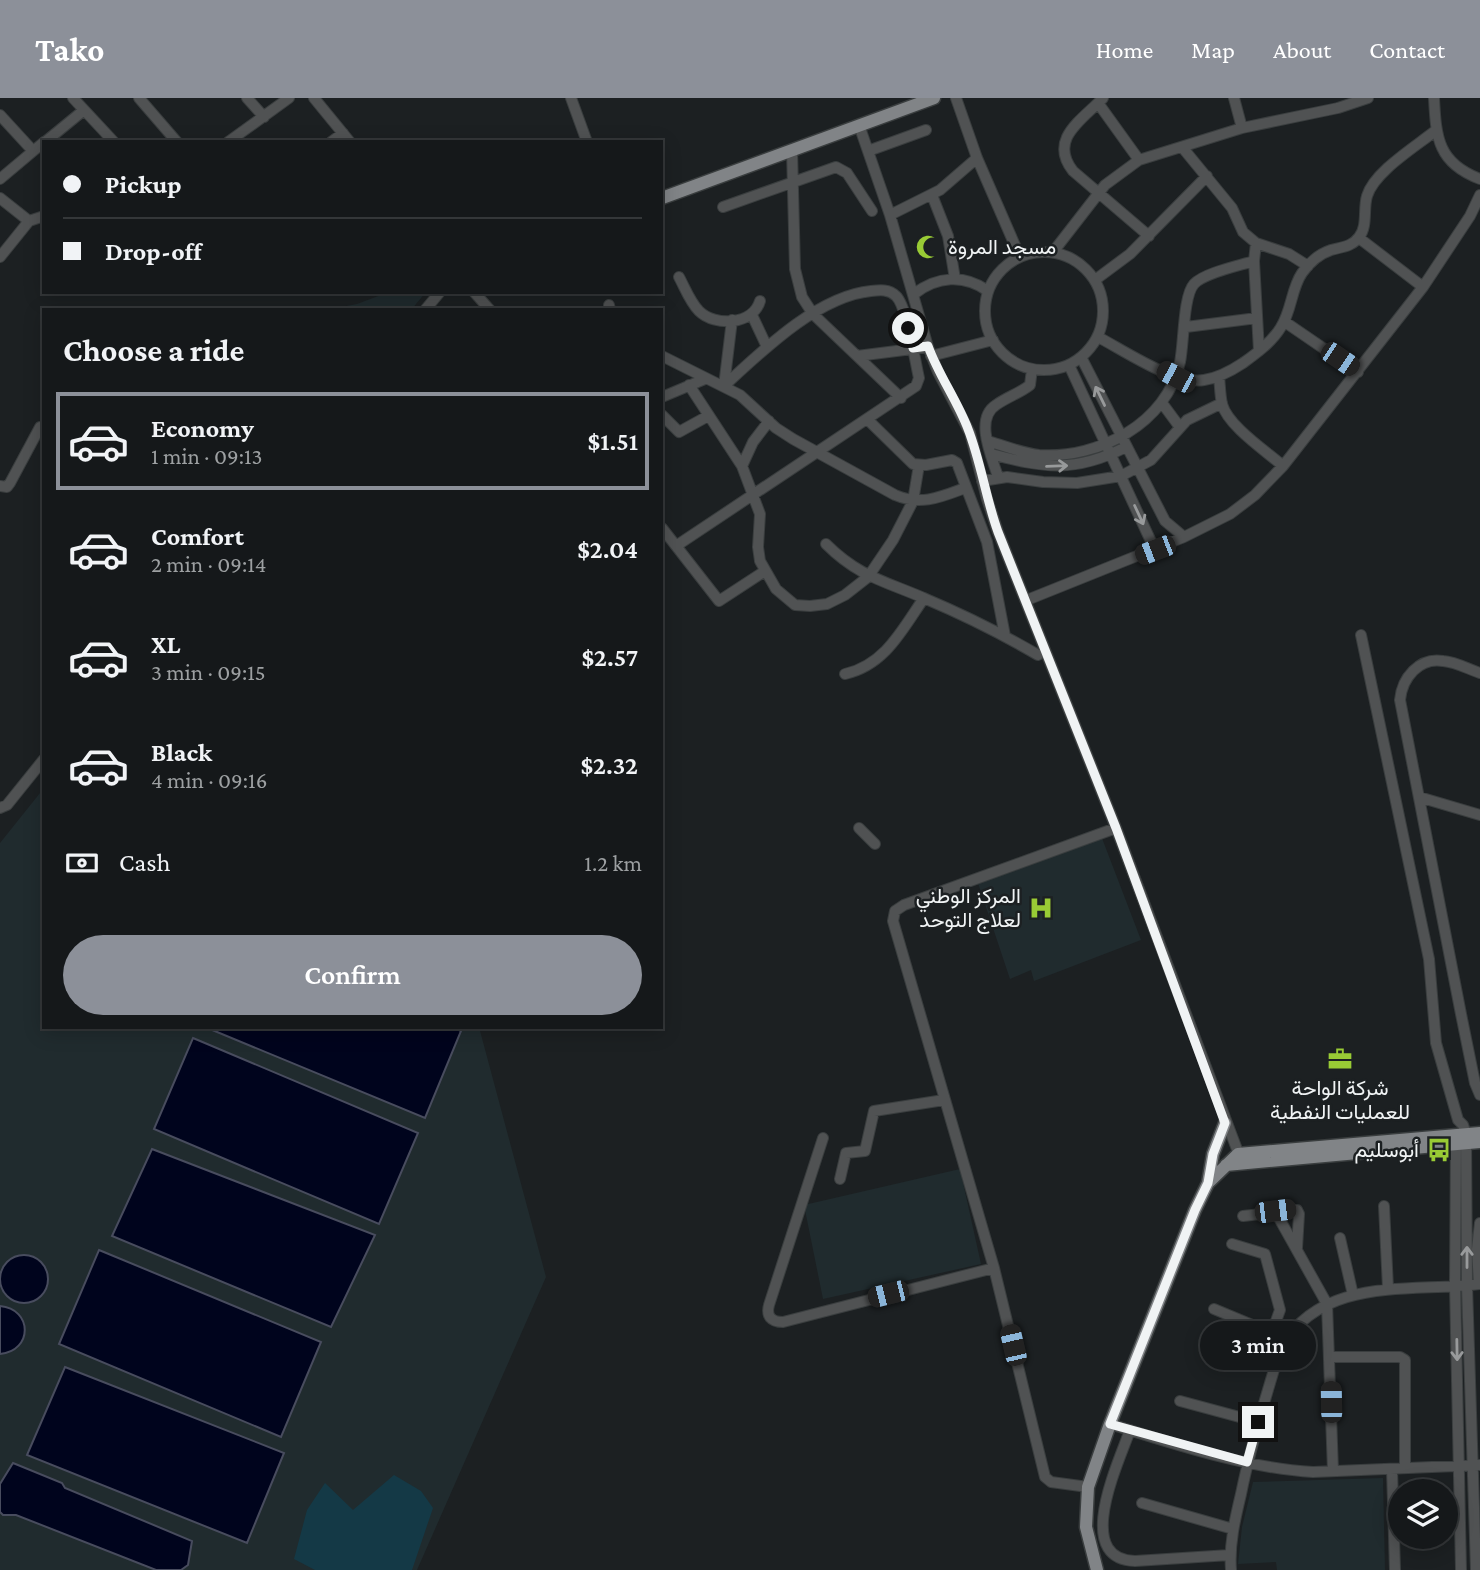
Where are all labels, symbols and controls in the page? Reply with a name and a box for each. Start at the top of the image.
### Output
text: Tako [35,31,104,68]
text: Home [1096,36,1153,63]
text: Map [1191,36,1235,63]
text: About [1273,36,1331,63]
text: Contact [1369,36,1445,63]
text: Pickup [105,170,182,199]
mosque icon: مسجد المروة [914,233,942,261]
place label: مسجد المروة [948,235,1056,260]
text: Drop-off [105,237,202,266]
route start [892,312,924,344]
text: Choose a ride [63,332,244,368]
car [1317,339,1364,379]
car [1153,358,1200,396]
one-way arrow [1093,386,1106,407]
icon: car [67,410,130,473]
text: Economy [151,414,254,443]
text: $1.51 [588,427,638,456]
text: 1 min · 09:13 [151,443,262,469]
one-way arrow [1046,459,1069,472]
one-way arrow [1133,504,1146,526]
icon: car [67,518,130,581]
text: Comfort [151,522,244,551]
car [1132,533,1179,567]
text: $2.04 [577,535,638,564]
text: 2 min · 09:14 [151,551,267,577]
icon: car [67,626,130,689]
text: XL [151,630,180,659]
text: $2.57 [582,643,638,672]
text: 3 min · 09:15 [151,659,266,685]
icon: car [67,734,130,797]
text: Black [151,738,212,767]
text: $2.32 [580,751,638,780]
text: 4 min · 09:16 [151,767,267,793]
icon: cash [63,844,101,882]
text: Cash [119,848,170,877]
text: 1.2 km [584,850,642,876]
place label: المركز الوطني لعلاج التوحد [916,884,1021,934]
hospital icon: المركز الوطني لعلاج التوحد [1027,894,1055,922]
button: Confirm [63,935,642,1015]
office icon: شركة الواحة للعمليات النفطية [1326,1045,1354,1073]
place label: شركة الواحة للعمليات النفطية [1270,1076,1410,1124]
bus stop icon: أبوسليم [1425,1136,1453,1164]
place label: أبوسليم [1354,1138,1419,1164]
car [1253,1198,1298,1224]
one-way arrow [1460,1246,1474,1269]
car [866,1279,911,1309]
callout: 3 min [1200,1320,1316,1370]
car [999,1322,1028,1368]
text: 3 min [1231,1332,1285,1358]
one-way arrow [1450,1339,1463,1362]
car [1321,1381,1342,1423]
route end [1242,1406,1274,1438]
map controls [1388,1479,1458,1549]
button: layers [1388,1479,1458,1549]

